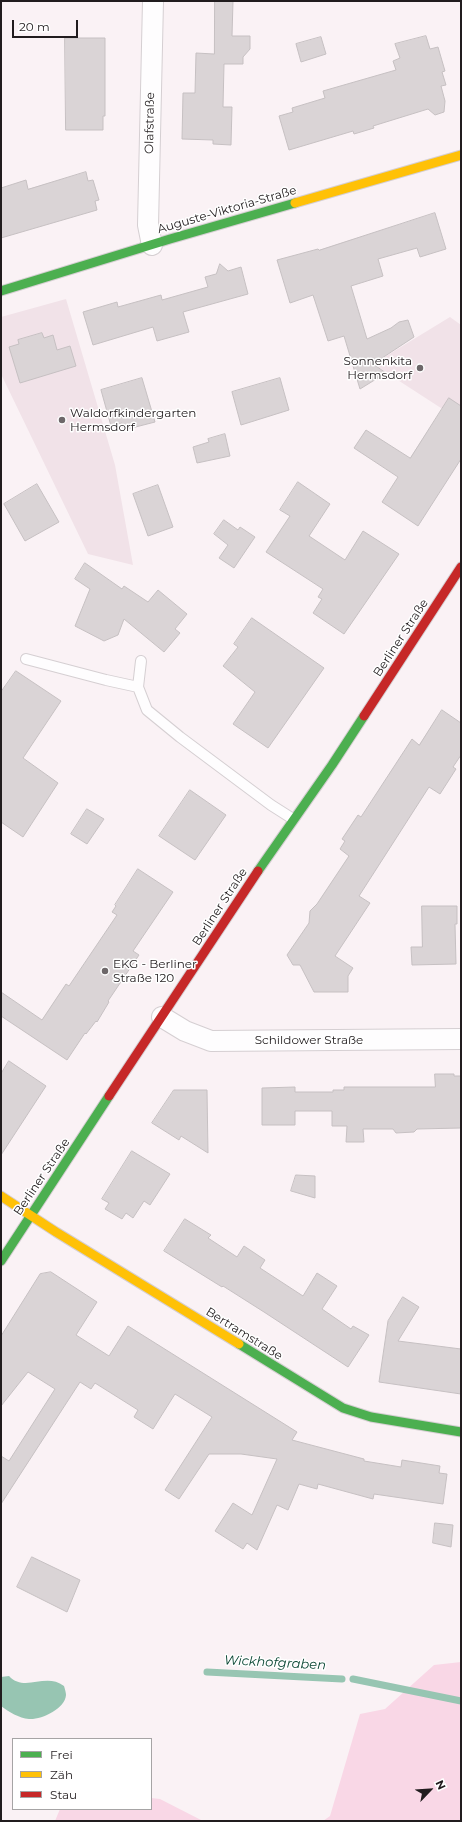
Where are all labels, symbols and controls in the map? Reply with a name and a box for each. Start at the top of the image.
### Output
scale bar [14,12,80,38]
text: 20 m [19,19,50,34]
street label: Olafstraße [142,92,158,154]
street label: Auguste-Viktoria-Straße [156,183,298,237]
place label: Sonnenkita Hermsdorf [343,354,412,382]
marker: Sonnenkita Hermsdorf [415,363,425,373]
place label: Waldorfkindergarten Hermsdorf [70,406,196,434]
marker: Waldorfkindergarten Hermsdorf [57,415,67,425]
street label: Berliner Straße [371,596,431,680]
street label: Berliner Straße [190,865,250,949]
place label: EKG - Berliner Straße 120 [113,957,197,985]
marker: EKG - Berliner Straße 120 [100,966,110,976]
street label: Schildower Straße [255,1033,363,1047]
street label: Berliner Straße [11,1136,73,1218]
street label: Bertramstraße [203,1305,285,1363]
water label: Wickhofgraben [224,1653,326,1673]
legend [12,1738,152,1810]
text: Frei [50,1747,73,1762]
text: Zäh [50,1767,73,1782]
north arrow [410,1770,450,1810]
text: N [433,1778,449,1792]
text: Stau [50,1787,77,1802]

